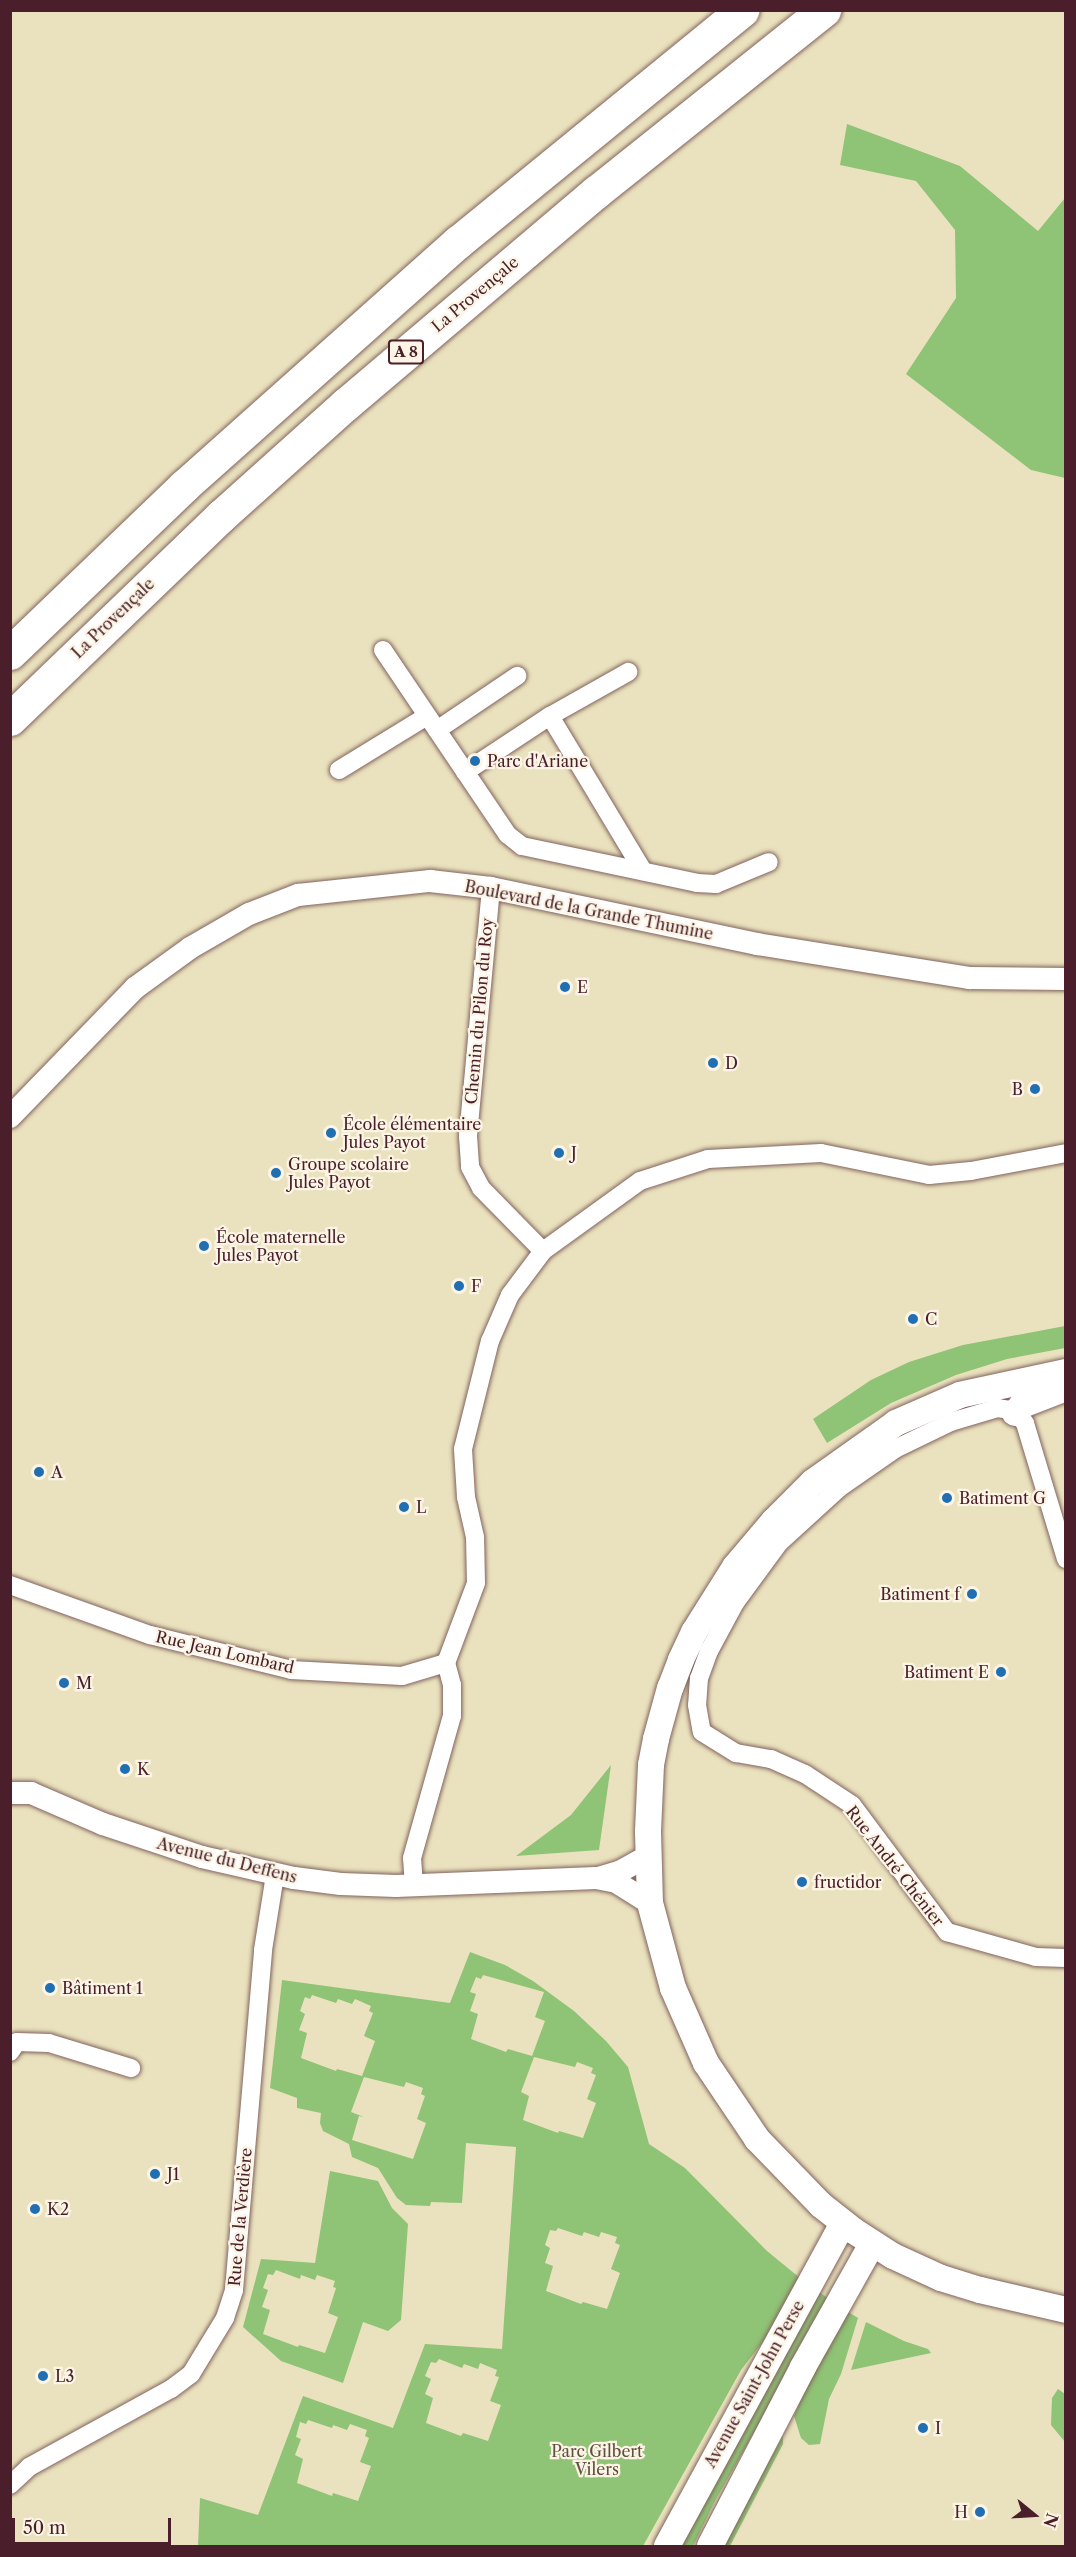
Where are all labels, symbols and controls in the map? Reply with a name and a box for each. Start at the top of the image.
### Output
street label: La Provençale [428,252,522,336]
road number: A 8 [386,340,426,364]
street label: La Provençale [68,574,158,662]
place label: Parc d'Ariane [487,751,588,771]
marker: Parc d'Ariane [468,754,482,768]
street label: Boulevard de la Grande Thumine [463,876,715,944]
street label: Chemin du Pilon du Roy [461,917,497,1105]
place label: E [577,977,588,997]
marker: E [558,980,572,994]
place label: D [725,1053,738,1073]
marker: D [706,1056,720,1070]
place label: B [1012,1079,1023,1099]
marker: B [1028,1082,1042,1096]
place label: École élémentaire Jules Payot [343,1114,481,1152]
marker: École élémentaire Jules Payot [324,1126,338,1140]
place label: J [571,1143,577,1163]
marker: J [552,1146,566,1160]
place label: Groupe scolaire Jules Payot [288,1154,409,1192]
marker: Groupe scolaire Jules Payot [269,1166,283,1180]
place label: École maternelle Jules Payot [216,1227,345,1265]
marker: École maternelle Jules Payot [197,1239,211,1253]
place label: F [471,1276,481,1296]
marker: F [452,1279,466,1293]
place label: C [925,1309,937,1329]
marker: C [906,1312,920,1326]
place label: A [51,1462,63,1482]
marker: A [32,1465,46,1479]
place label: Batiment G [959,1488,1046,1508]
marker: Batiment G [940,1491,954,1505]
place label: L [416,1497,426,1517]
marker: L [397,1500,411,1514]
place label: Batiment f [880,1584,960,1604]
marker: Batiment f [965,1587,979,1601]
street label: Rue Jean Lombard [154,1627,296,1677]
place label: Batiment E [904,1662,989,1682]
marker: Batiment E [994,1665,1008,1679]
place label: M [76,1673,92,1693]
marker: M [57,1676,71,1690]
place label: K [137,1759,149,1779]
marker: K [118,1762,132,1776]
street label: Rue André Chénier [842,1802,948,1930]
street label: Avenue du Deffens [155,1833,299,1887]
place label: fructidor [814,1872,882,1892]
marker: fructidor [795,1875,809,1889]
place label: Bâtiment 1 [62,1978,143,1998]
marker: Bâtiment 1 [43,1981,57,1995]
street label: Rue de la Verdière [224,2146,256,2288]
place label: J1 [167,2164,180,2184]
marker: J1 [148,2167,162,2181]
place label: K2 [47,2199,69,2219]
marker: K2 [28,2202,42,2216]
street label: Avenue Saint-John Perse [700,2297,808,2471]
place label: L3 [55,2366,74,2386]
marker: L3 [36,2369,50,2383]
place label: I [935,2418,941,2438]
marker: I [916,2421,930,2435]
park label: Parc Gilbert Vilers [551,2441,643,2479]
north arrow [1004,2485,1064,2545]
place label: H [954,2502,968,2522]
marker: H [973,2505,987,2519]
scale bar [15,2506,174,2544]
text: N [1039,2511,1063,2530]
text: 50 m [23,2517,66,2539]

